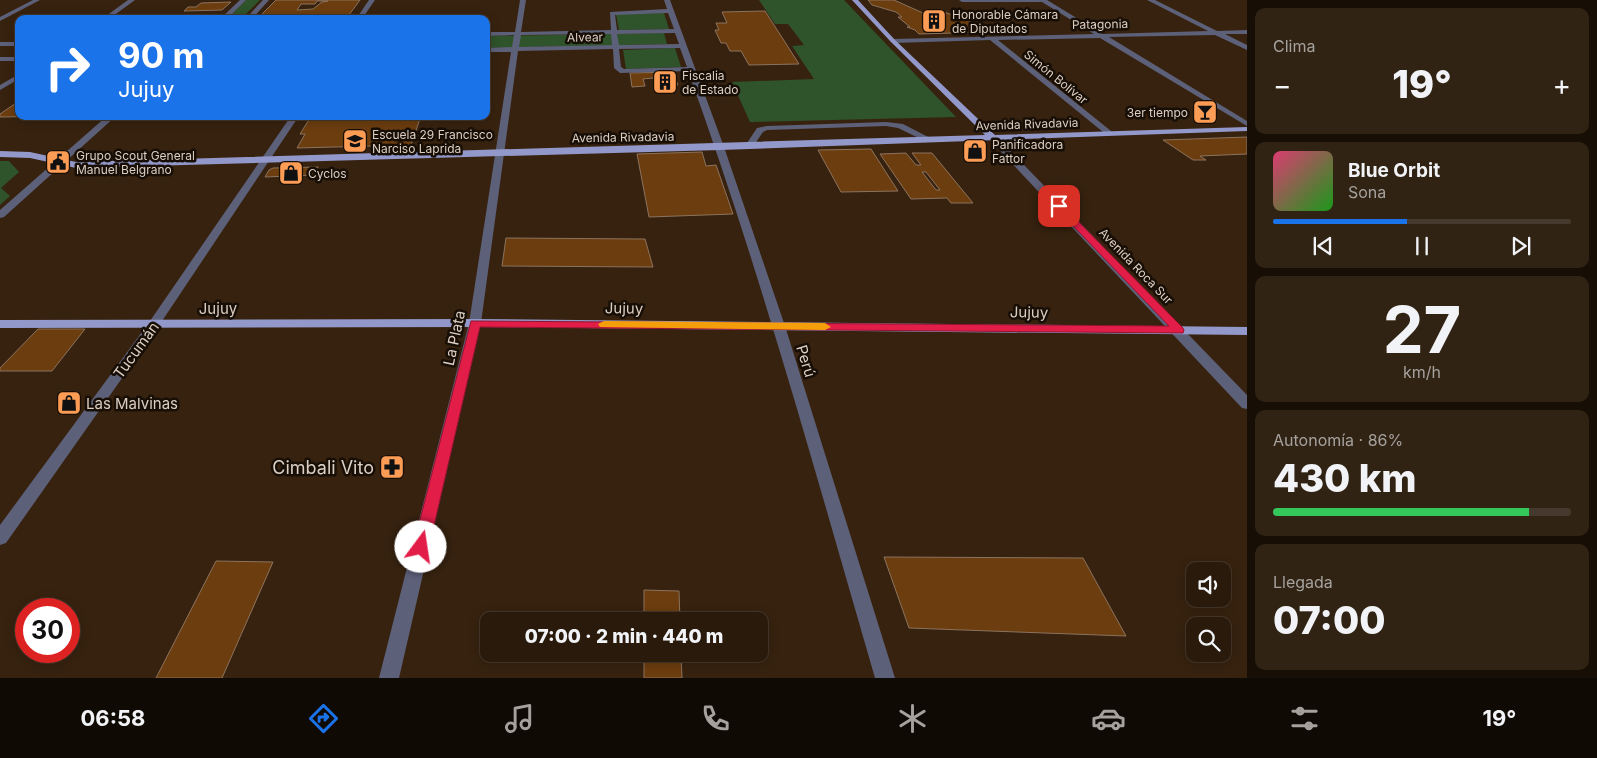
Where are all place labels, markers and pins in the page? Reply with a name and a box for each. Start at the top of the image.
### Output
place label: Honorable Cámara de Diputados [952,7,1058,36]
building icon: Honorable Cámara de Diputados [921,8,947,34]
place label: Fiscalia de Estado [682,68,739,97]
building icon: Fiscalia de Estado [652,69,678,95]
bar icon: 3er tiempo [1192,99,1218,125]
place label: 3er tiempo [1127,105,1188,120]
place label: Escuela 29 Francisco Narciso Laprida [372,127,493,156]
school or university icon: Escuela 29 Francisco Narciso Laprida [342,128,368,154]
place label: Panificadora Fattor [992,137,1063,166]
shop icon: Panificadora Fattor [962,138,988,164]
place label: Grupo Scout General Manuel Belgrano [76,148,195,177]
public building icon: Grupo Scout General Manuel Belgrano [45,149,71,175]
shop icon: Cyclos [278,160,304,186]
place label: Cyclos [308,166,347,181]
pin [1038,185,1080,227]
shop icon: Las Malvinas [56,390,82,416]
place label: Las Malvinas [86,394,178,413]
pharmacy icon: Cimbali Vito [379,454,405,480]
place label: Cimbali Vito [272,457,374,478]

